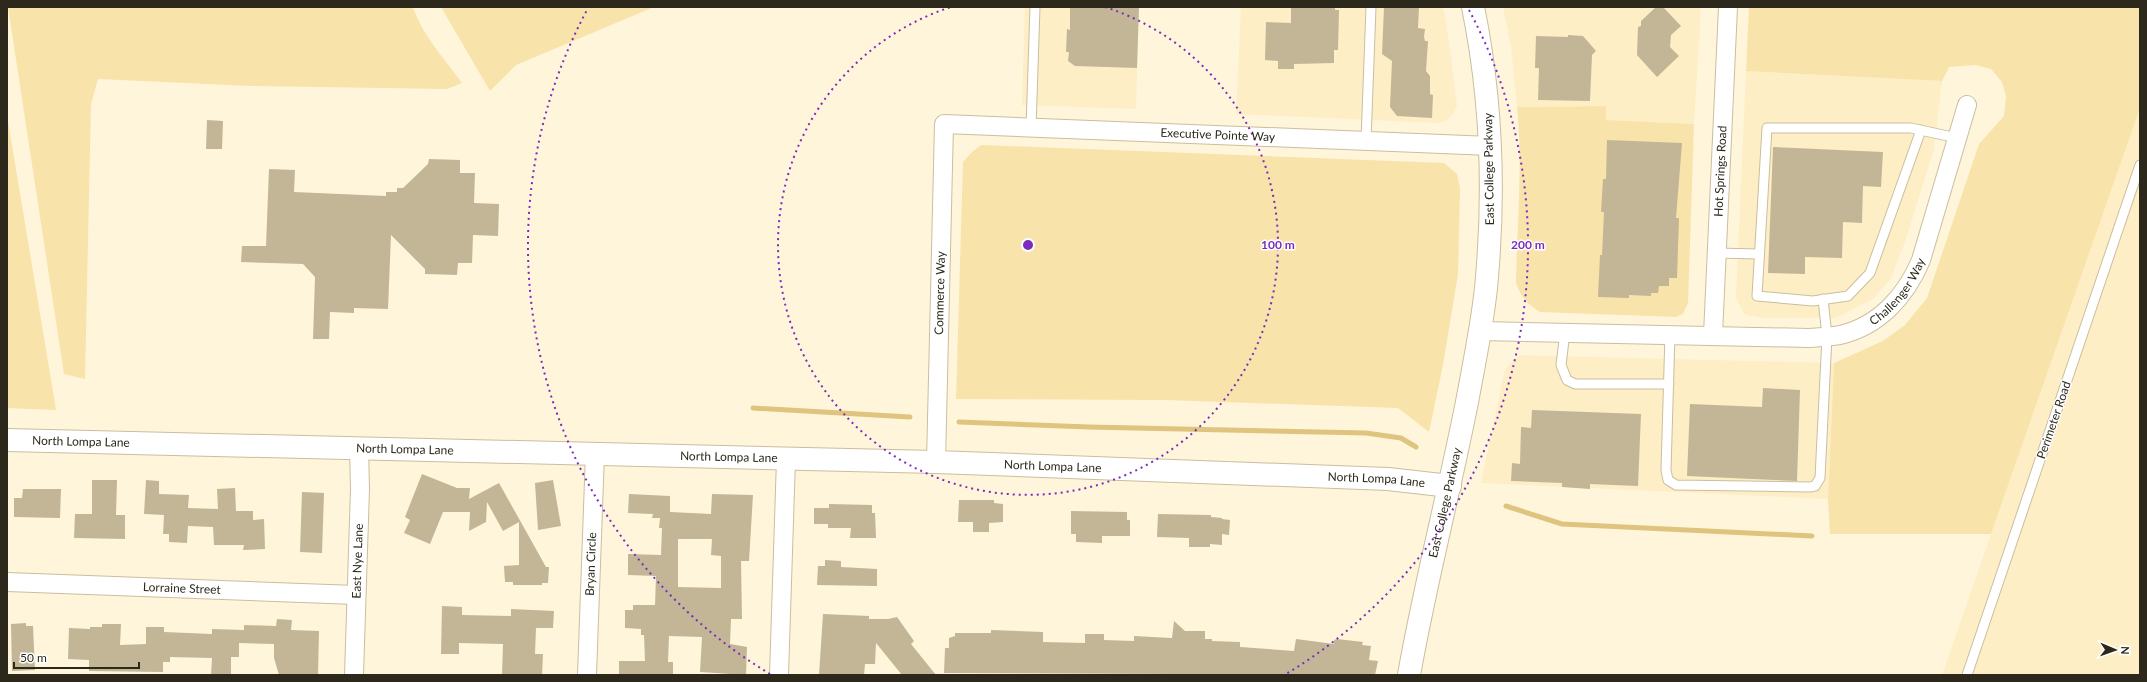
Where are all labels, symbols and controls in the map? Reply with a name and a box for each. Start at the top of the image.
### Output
street label: East College Parkway [1480,112,1497,225]
street label: Executive Pointe Way [1160,125,1276,144]
street label: Hot Springs Road [1710,125,1730,217]
text: 100 m [1261,237,1295,252]
text: 200 m [1511,237,1545,252]
centre of rings [1021,238,1035,252]
street label: Commerce Way [931,250,948,335]
street label: Challenger Way [1866,255,1928,328]
street label: Perimeter Road [2033,379,2074,461]
street label: North Lompa Lane [32,433,130,450]
street label: North Lompa Lane [356,440,454,458]
street label: East College Parkway [1425,445,1465,559]
street label: North Lompa Lane [680,448,778,465]
street label: North Lompa Lane [1004,457,1102,475]
street label: North Lompa Lane [1327,469,1426,490]
street label: East Nye Lane [348,523,366,599]
street label: Bryan Circle [582,532,599,596]
street label: Lorraine Street [143,579,222,597]
north arrow [2095,630,2135,670]
scale bar [14,644,139,670]
text: N [2119,646,2132,655]
text: 50 m [20,650,47,665]

